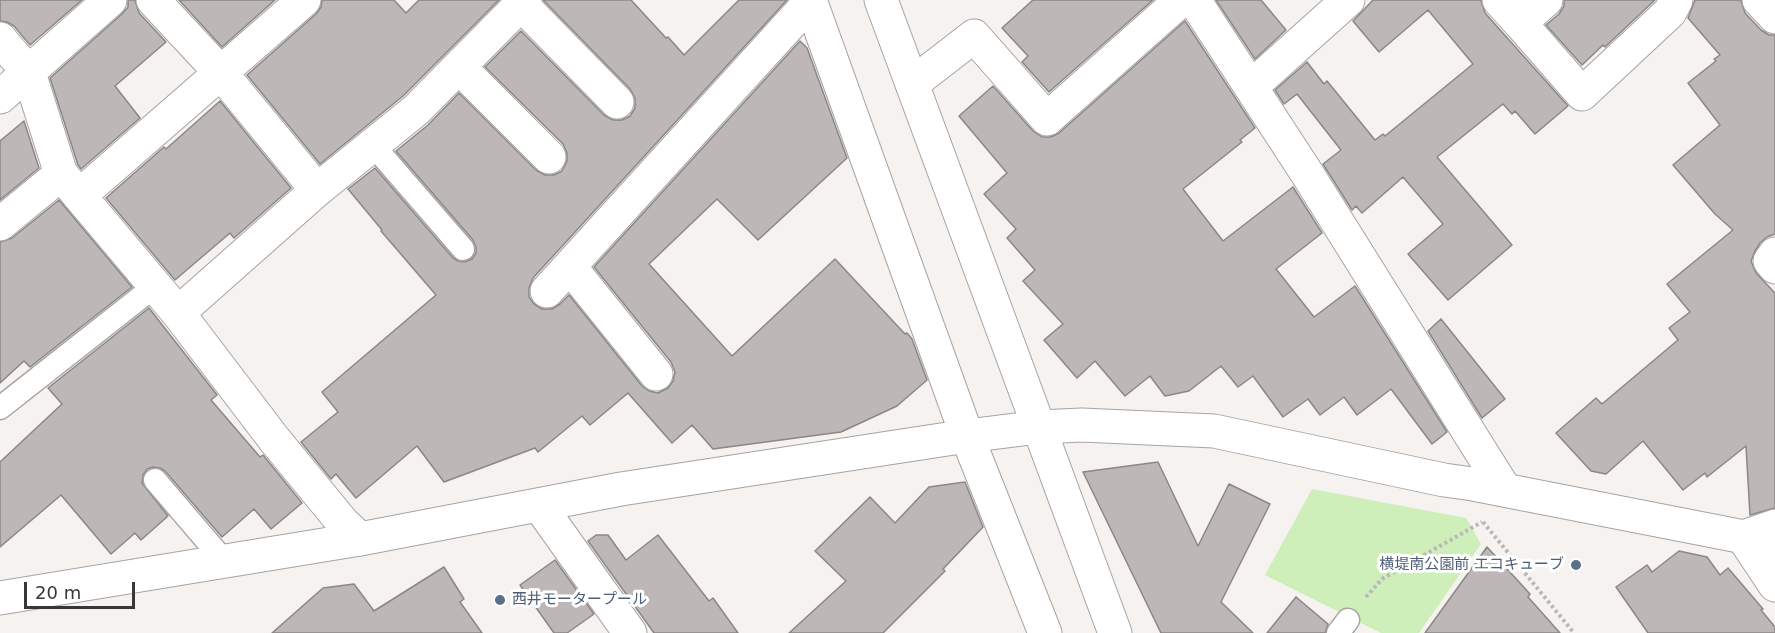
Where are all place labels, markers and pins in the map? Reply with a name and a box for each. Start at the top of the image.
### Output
place label: 横堤南公園前 エコキューブ [1379,556,1564,574]
marker: 横堤南公園前 エコキューブ [1569,558,1583,572]
place label: 西井モータープール [512,591,647,609]
marker: 西井モータープール [493,593,507,607]

